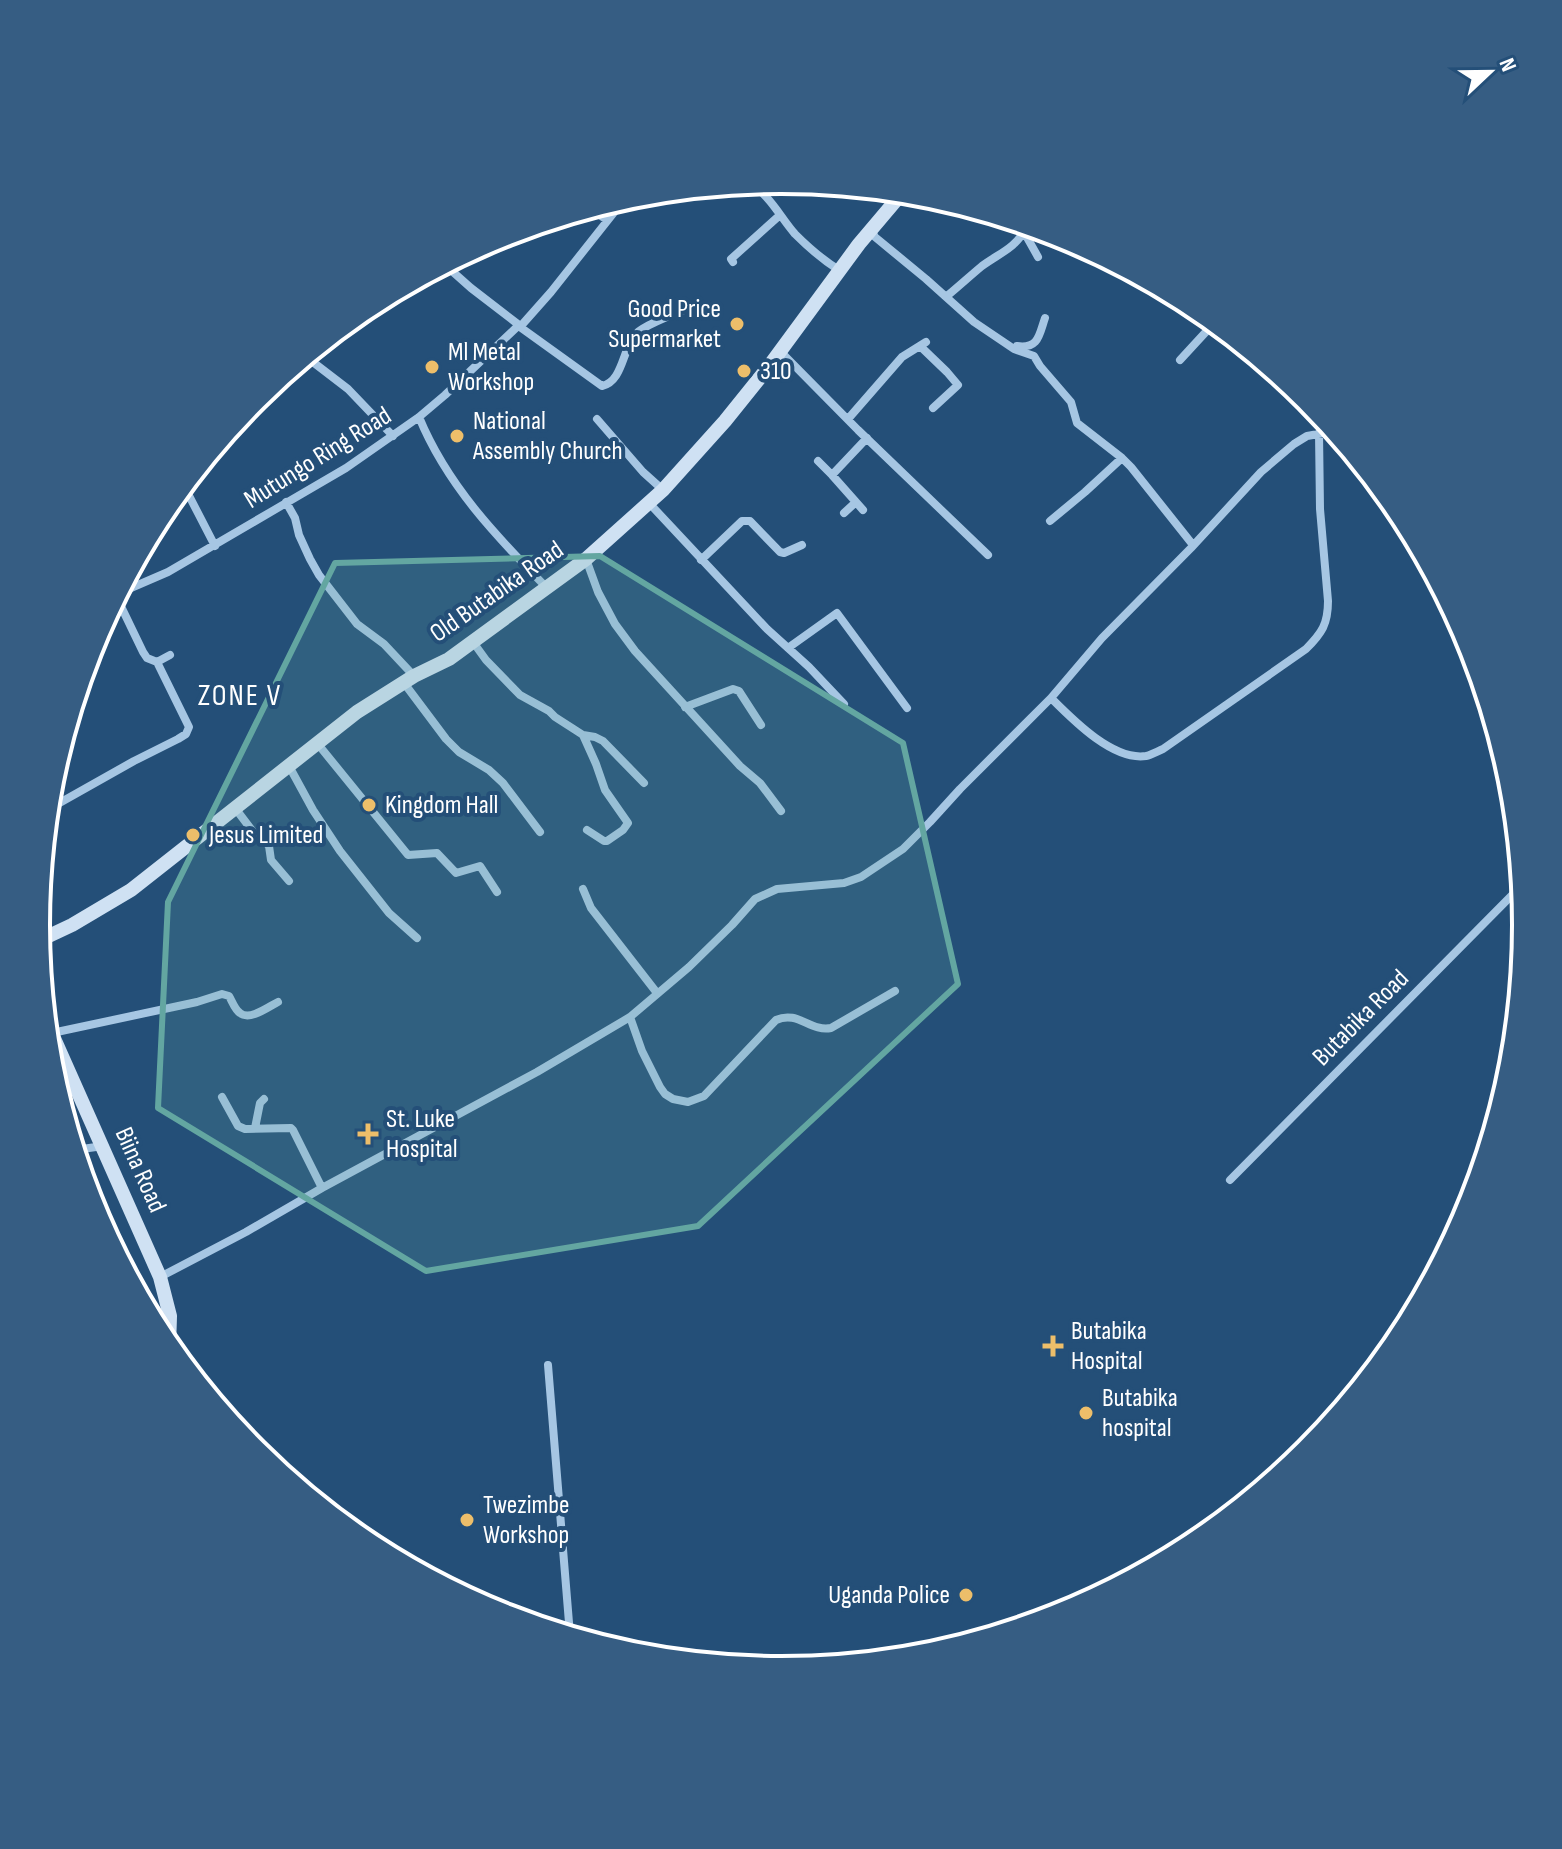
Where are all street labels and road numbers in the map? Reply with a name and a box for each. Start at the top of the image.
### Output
street label: Mutungo Ring Road [239,401,397,515]
street label: Old Butabika Road [424,535,570,649]
street label: Butabika Road [1306,963,1416,1073]
street label: Biina Road [108,1123,172,1217]

